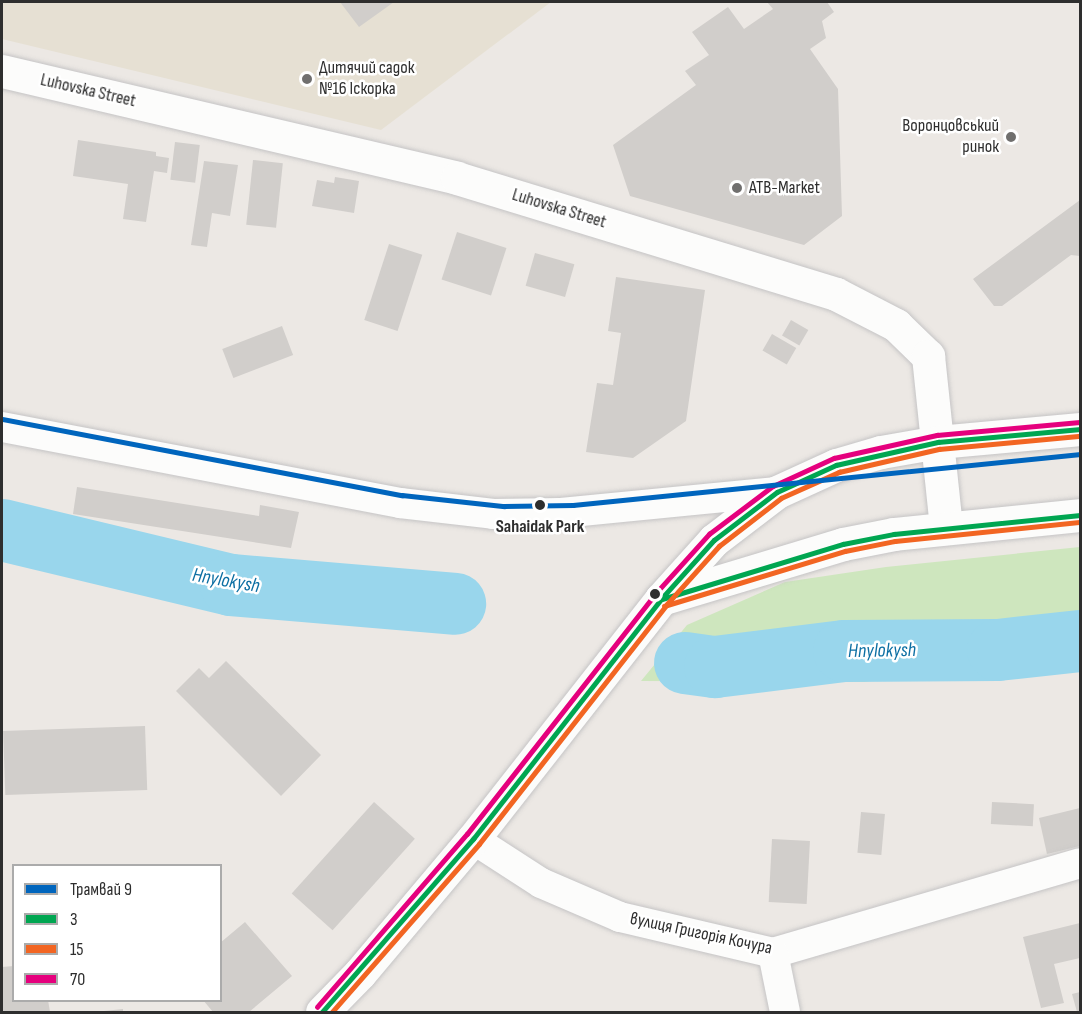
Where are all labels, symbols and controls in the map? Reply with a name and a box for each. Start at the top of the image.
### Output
place label: Дитячий садок №16 Іскорка [319,58,414,100]
street label: Luhovska Street [38,70,138,112]
marker: Дитячий садок №16 Іскорка [300,72,314,86]
place label: Воронцовський ринок [902,116,999,158]
marker: Воронцовський ринок [1004,130,1018,144]
place label: ATB-Market [749,177,820,199]
marker: ATB-Market [730,181,744,195]
street label: Luhovska Street [509,184,609,234]
marker: Sahaidak Park [531,496,549,514]
place label: Sahaidak Park [496,516,584,538]
water label: Hnylokysh [190,563,262,599]
unlabelled marker [649,588,661,600]
water label: Hnylokysh [848,638,916,664]
legend [12,864,222,1002]
text: Трамвай 9 [70,879,132,900]
street label: вулиця Григорія Кочура [628,908,774,960]
text: 3 [70,909,78,930]
text: 15 [70,939,84,960]
text: 70 [70,969,85,990]

